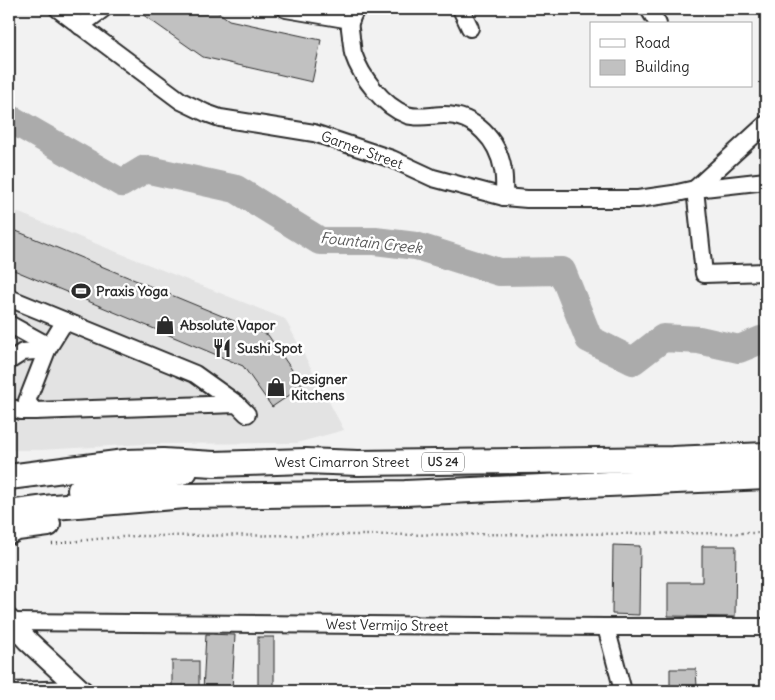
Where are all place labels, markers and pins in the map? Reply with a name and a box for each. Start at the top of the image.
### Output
sports icon: Praxis Yoga [70,280,92,302]
place label: Praxis Yoga [96,282,168,300]
shop icon: Absolute Vapor [154,314,176,336]
place label: Absolute Vapor [180,316,276,334]
restaurant icon: Sushi Spot [211,337,233,359]
place label: Sushi Spot [237,339,302,357]
place label: Designer Kitchens [291,370,347,404]
shop icon: Designer Kitchens [265,376,287,398]

